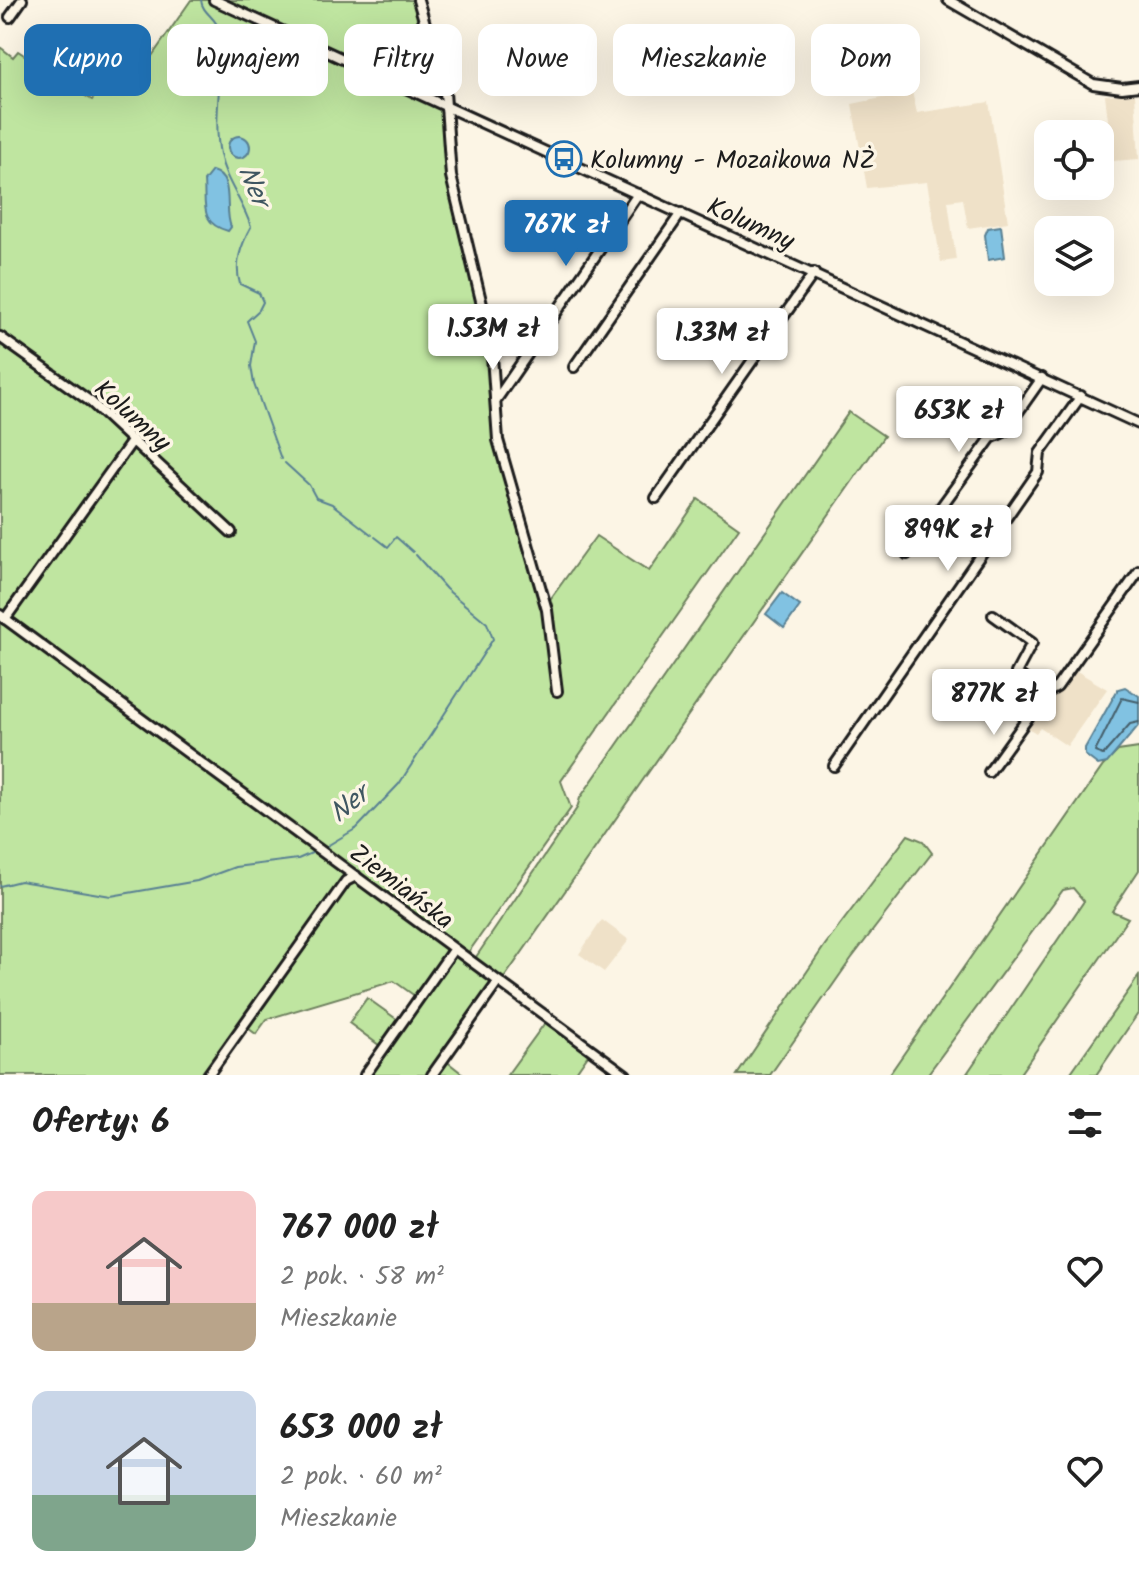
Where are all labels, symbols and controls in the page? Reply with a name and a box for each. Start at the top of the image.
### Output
chip: Kupno [24,24,151,96]
chip: Wynajem [167,24,328,96]
chip: Filtry [344,24,462,96]
chip: Nowe [478,24,597,96]
chip: Mieszkanie [613,24,795,96]
chip: Dom [811,24,920,96]
map controls [1034,120,1114,296]
button: locate [1034,120,1114,200]
bus stop icon: Kolumny - Mozaikowa NŻ [545,140,583,178]
place label: Kolumny - Mozaikowa NŻ [590,140,875,182]
water label: Ner [224,158,284,219]
street label: Kolumny [699,187,802,263]
pin: 767K zł [492,200,640,268]
text: 767K zł [523,205,609,247]
button: layers [1034,216,1114,296]
pin: 1.53M zł [410,304,576,372]
pin: 1.33M zł [639,308,805,376]
text: 1.53M zł [446,309,540,351]
text: 1.33M zł [675,313,769,355]
street label: Kolumny [83,370,181,464]
pin: 653K zł [885,386,1033,454]
text: 653K zł [914,391,1004,433]
pin: 899K zł [874,505,1022,573]
text: 899K zł [903,510,993,552]
pin: 877K zł [920,669,1068,737]
text: 877K zł [950,674,1038,716]
water label: Ner [320,771,384,835]
street label: Ziemiańska [339,834,462,941]
text: Oferty: 6 [32,1096,170,1150]
icon: filters [1063,1101,1107,1145]
text: 767 000 zł [280,1202,438,1256]
icon: home [96,1223,192,1319]
icon: heart [1063,1249,1107,1293]
text: 2 pok. · 58 m² [280,1256,444,1298]
text: Mieszkanie [280,1298,397,1340]
text: 653 000 zł [280,1402,442,1456]
icon: home [96,1423,192,1519]
icon: heart [1063,1449,1107,1493]
text: 2 pok. · 60 m² [280,1456,442,1498]
text: Mieszkanie [280,1498,397,1540]

